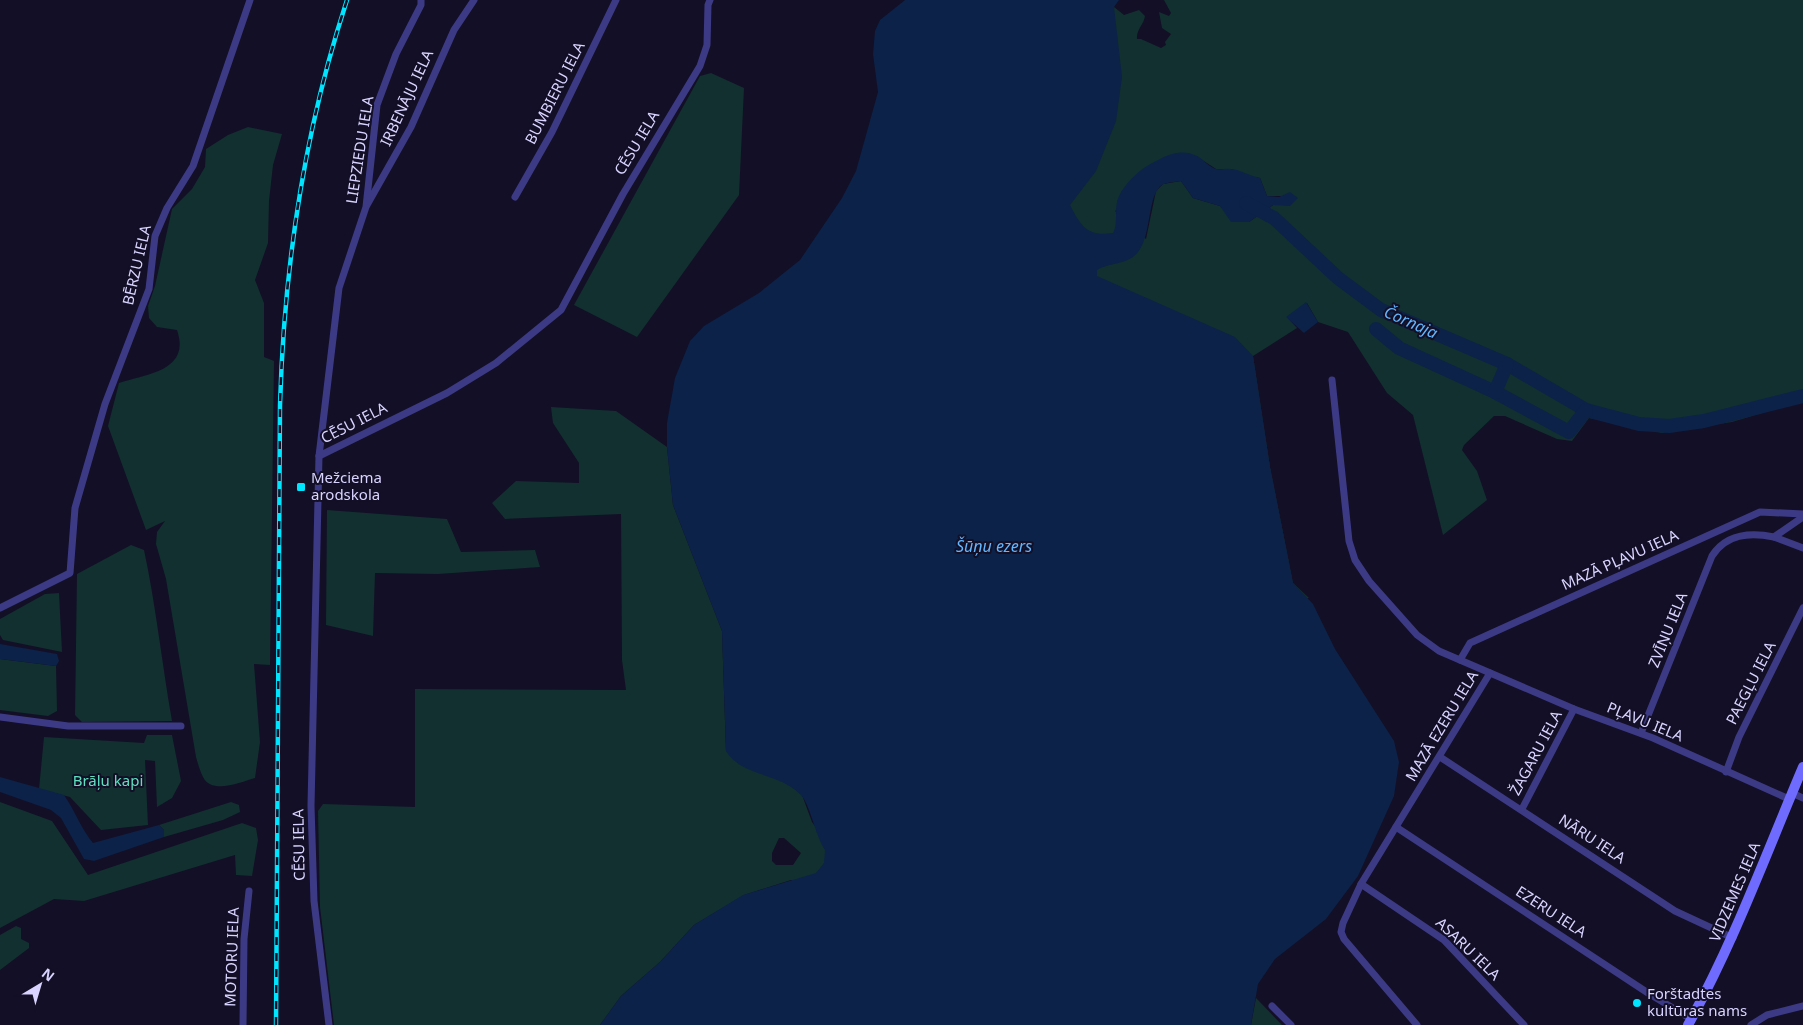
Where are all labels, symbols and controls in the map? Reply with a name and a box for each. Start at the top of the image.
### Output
street label: BUMBIERU IELA [520,37,589,147]
street label: IRBENĀJU IELA [375,46,437,149]
street label: LIEPZIEDU IELA [341,94,377,205]
street label: CĒSU IELA [609,106,663,178]
street label: BĒRZU IELA [117,222,155,307]
water label: Čornaja [1381,300,1441,344]
street label: CĒSU IELA [317,397,390,447]
place label: Mežciema arodskola [311,467,382,504]
marker: Mežciema arodskola [295,481,307,493]
street label: MAZĀ PĻAVU IELA [1558,524,1682,594]
water label: Šūņu ezers [956,535,1032,557]
street label: ZVĪŅU IELA [1643,589,1691,670]
street label: PAEGĻU IELA [1721,637,1780,727]
street label: MAZĀ EZERU IELA [1400,666,1482,784]
street label: PĻAVU IELA [1604,697,1687,746]
street label: ŽAGARU IELA [1504,706,1566,798]
park label: Brāļu kapi [73,770,143,790]
street label: CĒSU IELA [287,809,309,881]
street label: NĀRU IELA [1555,809,1630,867]
street label: VIDZEMES IELA [1704,838,1764,945]
street label: EZERU IELA [1512,881,1591,942]
street label: MOTORU IELA [219,906,243,1007]
street label: ASARU IELA [1432,912,1506,984]
north arrow [15,960,65,1010]
text: N [38,963,59,985]
place label: Forštadtes kultūras nams [1647,983,1747,1020]
marker: Forštadtes kultūras nams [1631,997,1643,1009]

